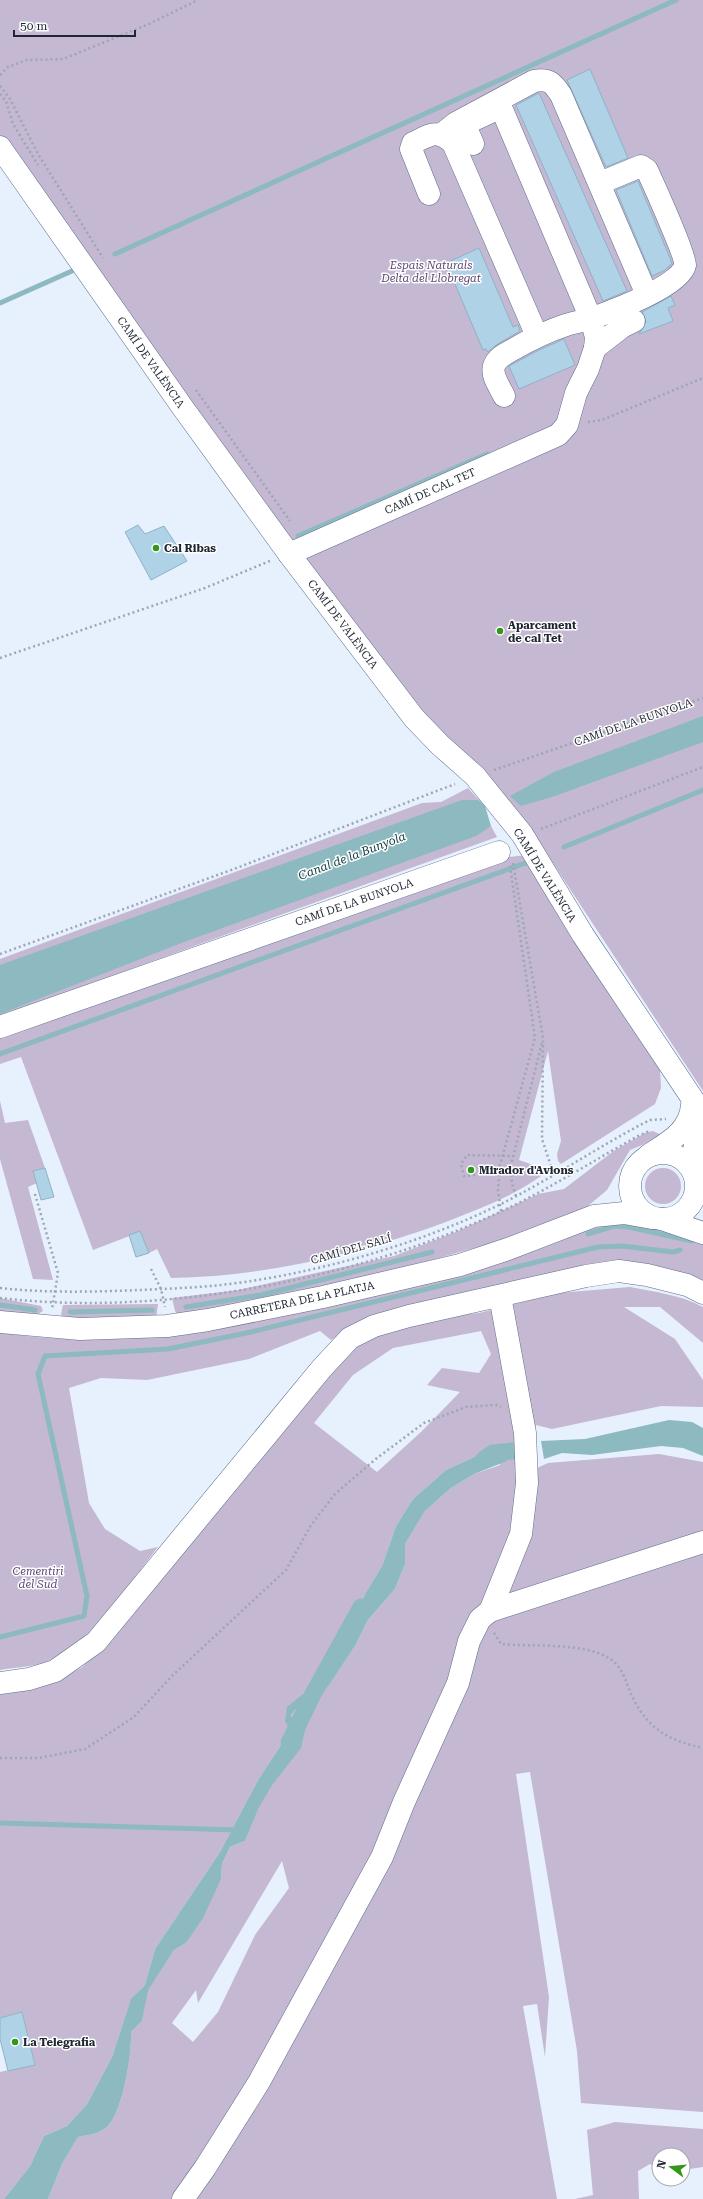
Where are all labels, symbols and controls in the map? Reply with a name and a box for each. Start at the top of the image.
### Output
scale bar [14,12,135,38]
text: 50 m [20,19,47,33]
park label: Espais Naturals Delta del Llobregat [380,259,482,285]
street label: CAMÍ DE VALÈNCIA [114,314,188,411]
street label: CAMÍ DE CAL TET [382,465,478,517]
place label: Cal Ribas [164,542,216,555]
marker: Cal Ribas [151,543,161,553]
street label: CAMÍ DE VALÈNCIA [305,577,381,672]
place label: Aparcament de cal Tet [508,619,577,645]
marker: Aparcament de cal Tet [495,626,505,636]
street label: CAMÍ DE LA BUNYOLA [572,695,694,749]
street label: CAMÍ DE VALÈNCIA [510,825,580,925]
water label: Canal de la Bunyola [296,829,408,883]
street label: CAMÍ DE LA BUNYOLA [293,875,415,929]
place label: Mirador d'Avions [479,1164,574,1177]
marker: Mirador d'Avions [466,1165,476,1175]
street label: CAMÍ DEL SALÍ [309,1231,393,1267]
street label: CARRETERA DE LA PLATJA [229,1279,376,1322]
park label: Cementiri del Sud [12,1565,64,1591]
place label: La Telegrafia [23,2036,96,2049]
marker: La Telegrafia [10,2037,20,2047]
north arrow [651,2147,691,2187]
text: N [654,2158,669,2170]

